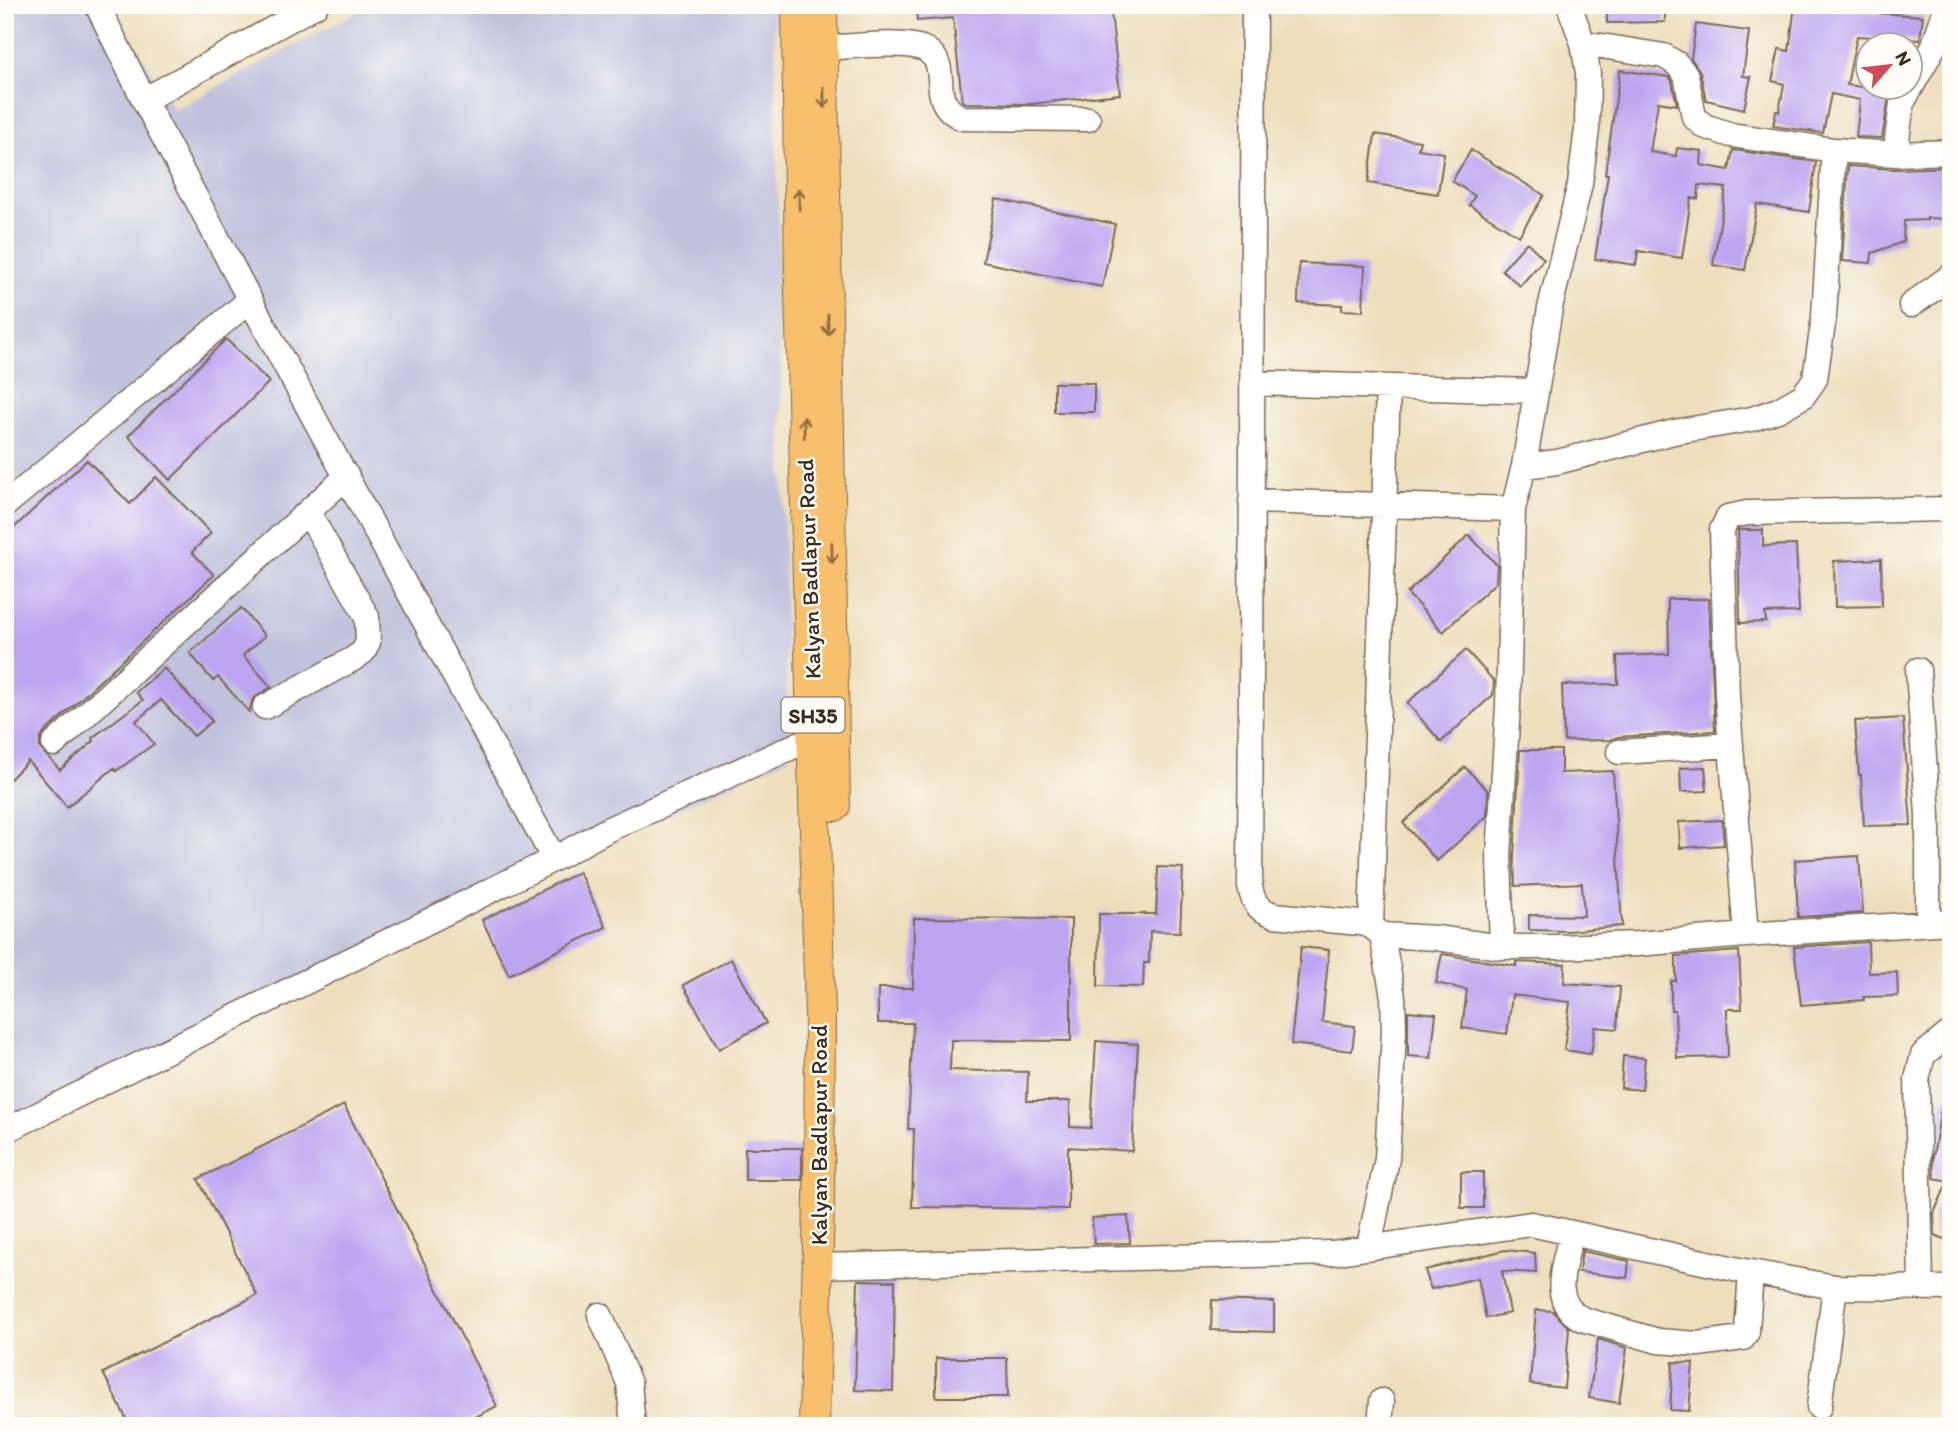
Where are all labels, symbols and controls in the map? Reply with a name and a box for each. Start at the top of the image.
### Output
north arrow [1854,32,1924,102]
text: N [1890,47,1917,69]
one-way arrow [818,86,831,109]
one-way arrow [793,188,806,211]
one-way arrow [821,314,835,337]
one-way arrow [798,416,811,439]
street label: Kalyan Badlapur Road [791,458,827,680]
one-way arrow [825,541,839,564]
road number: SH35 [782,698,844,732]
street label: Kalyan Badlapur Road [805,1025,833,1245]

